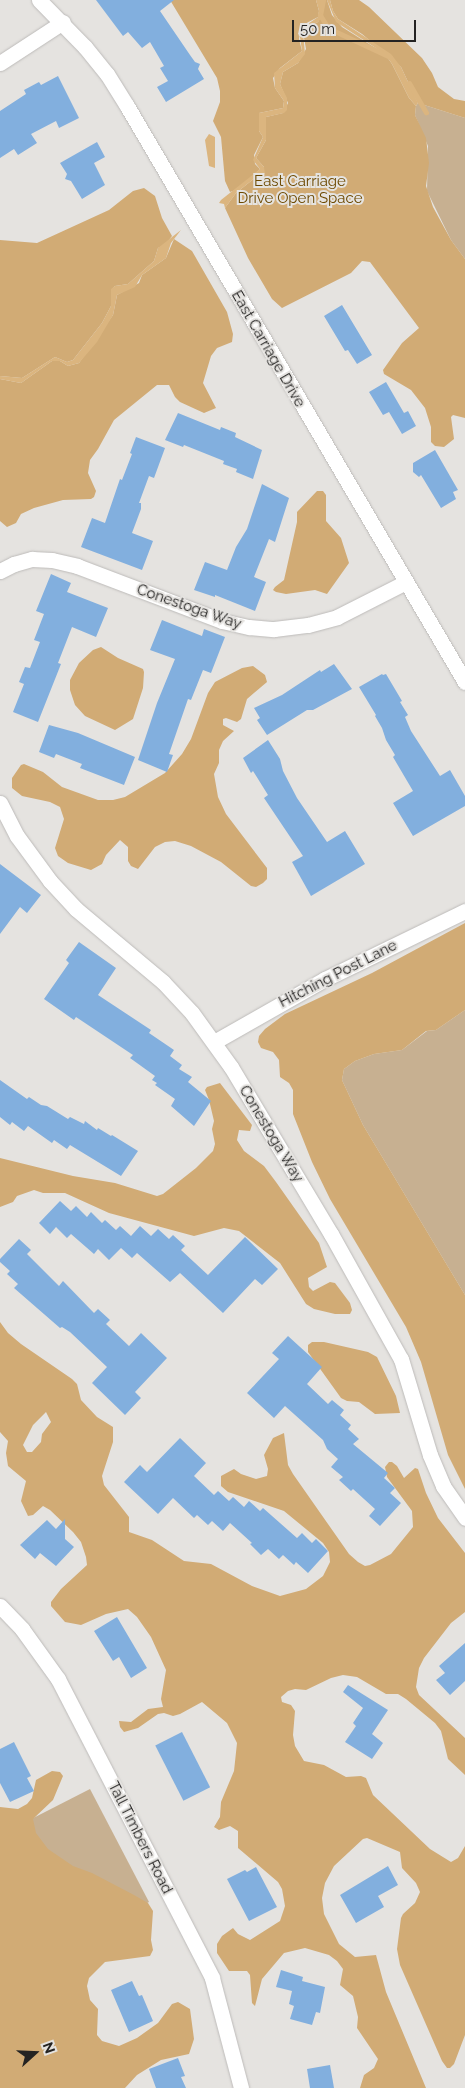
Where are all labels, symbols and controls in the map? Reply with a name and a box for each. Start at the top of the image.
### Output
scale bar [295,10,419,42]
text: 50 m [300,20,335,38]
park label: East Carriage Drive Open Space [238,172,362,207]
street label: East Carriage Drive [227,288,309,410]
street label: Conestoga Way [134,581,244,633]
street label: Hitching Post Lane [276,936,400,1012]
street label: Conestoga Way [235,1082,307,1186]
street label: Tall Timbers Road [104,1779,176,1897]
north arrow [10,2028,60,2078]
text: N [40,2040,58,2056]

